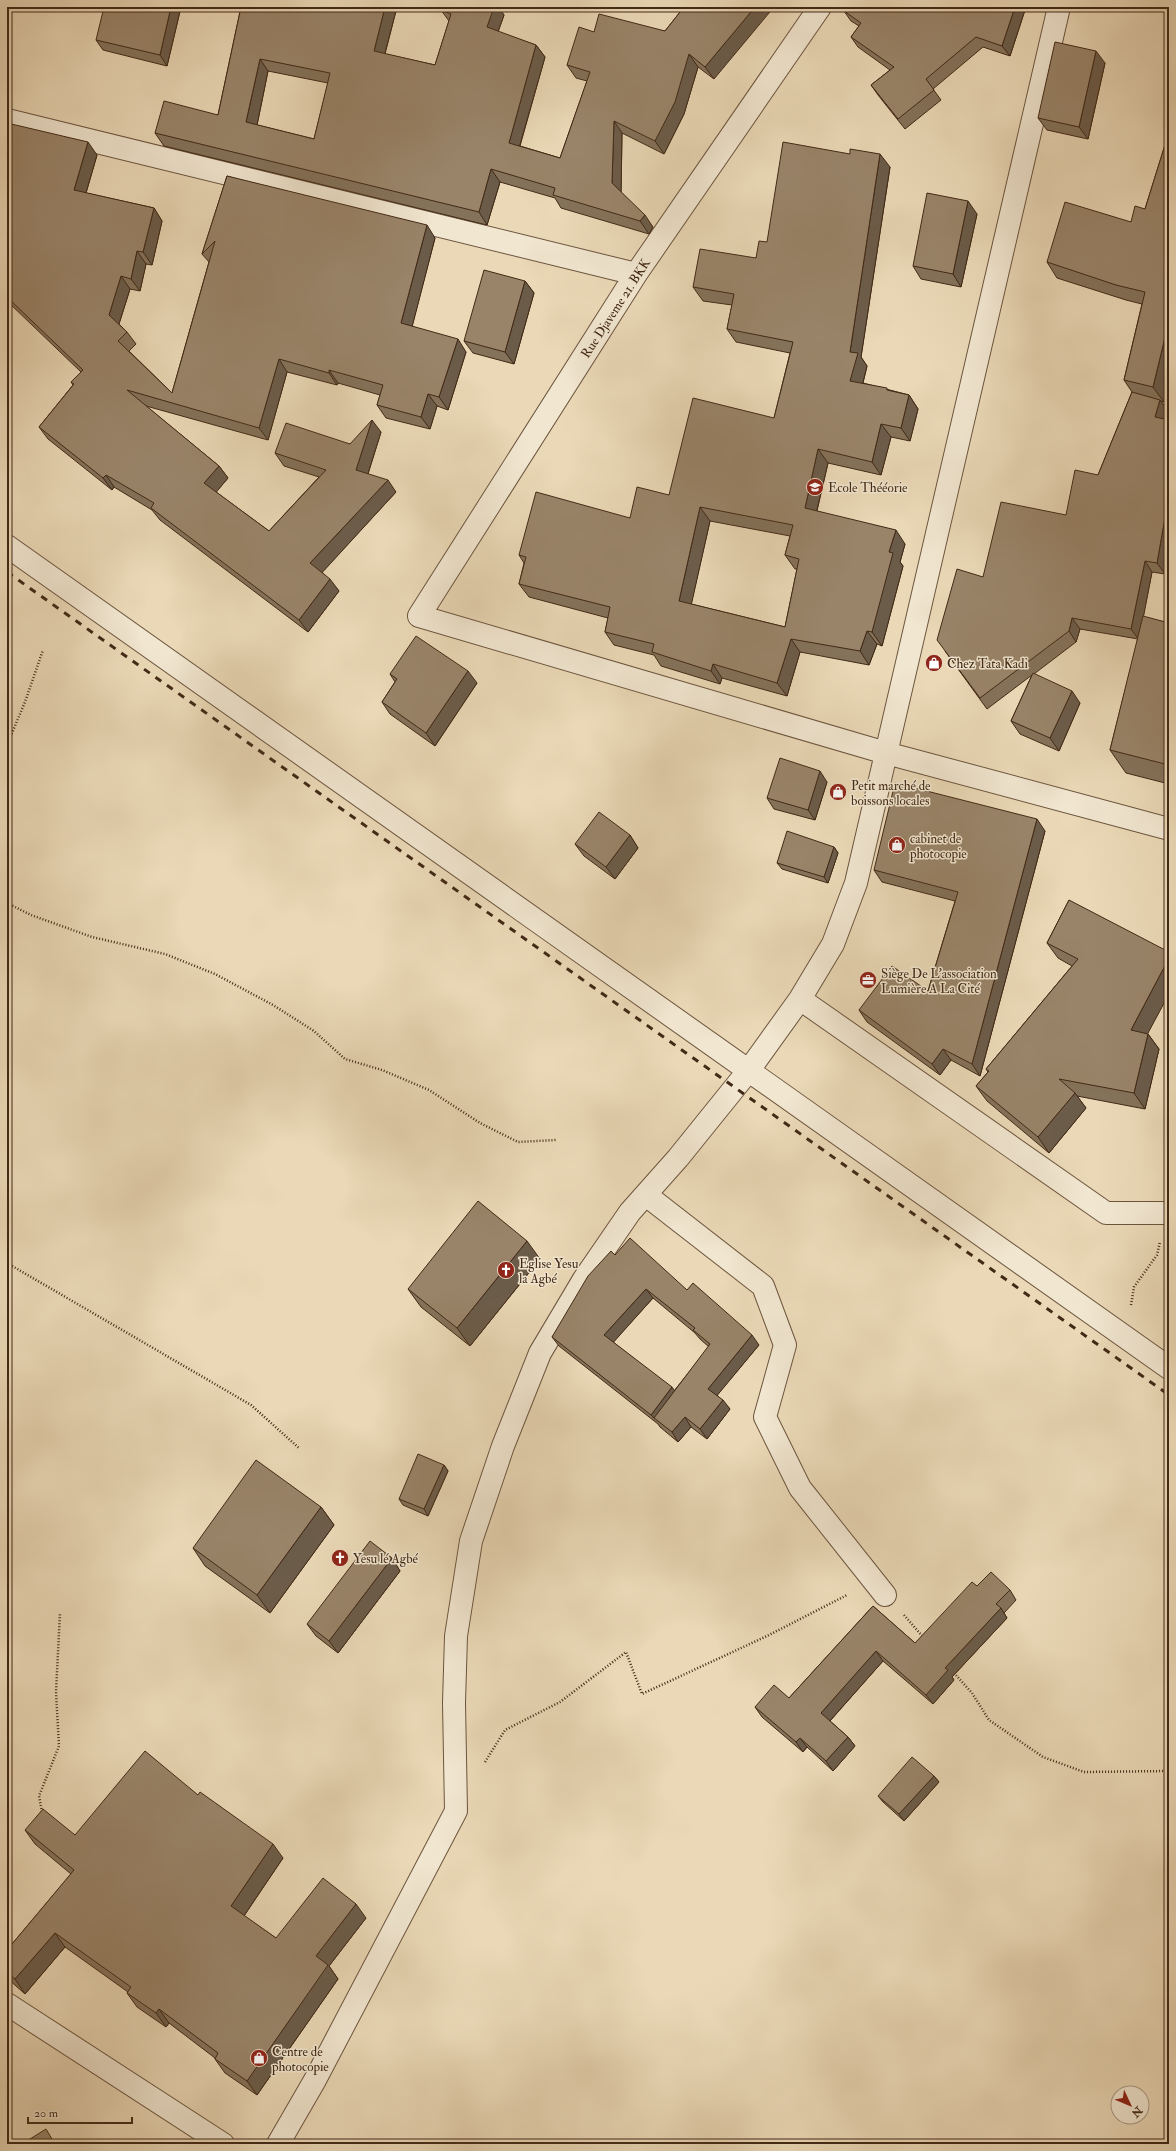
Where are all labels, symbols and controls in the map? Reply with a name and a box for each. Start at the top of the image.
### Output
street label: Rue Djaveme 21. BKK [578,255,654,361]
school or university icon: Ecole Thééorie [805,477,825,497]
place label: Ecole Thééorie [828,480,908,496]
shop icon: Chez Tata Kadi [924,653,944,673]
place label: Chez Tata Kadi [947,656,1028,672]
place label: Petit marché de boissons locales [851,778,931,809]
shop icon: Petit marché de boissons locales [828,782,848,802]
place label: cabinet de photocopie [909,831,967,863]
shop icon: cabinet de photocopie [887,835,907,855]
place label: Siège De L'association Lumière A La Cité [881,966,997,997]
office icon: Siège De L'association Lumière A La Cité [858,970,878,990]
place label: Eglise Yesu la Agbé [519,1256,579,1287]
church icon: Eglise Yesu la Agbé [496,1260,516,1280]
church icon: Yesu lé Agbé [330,1548,350,1568]
place label: Yesu lé Agbé [353,1551,419,1567]
place label: Centre de photocopie [271,2044,329,2076]
shop icon: Centre de photocopie [249,2048,269,2068]
north arrow [1110,2085,1150,2125]
scale bar [28,2099,132,2125]
text: N [1128,2103,1146,2120]
text: 20 m [34,2106,59,2121]

